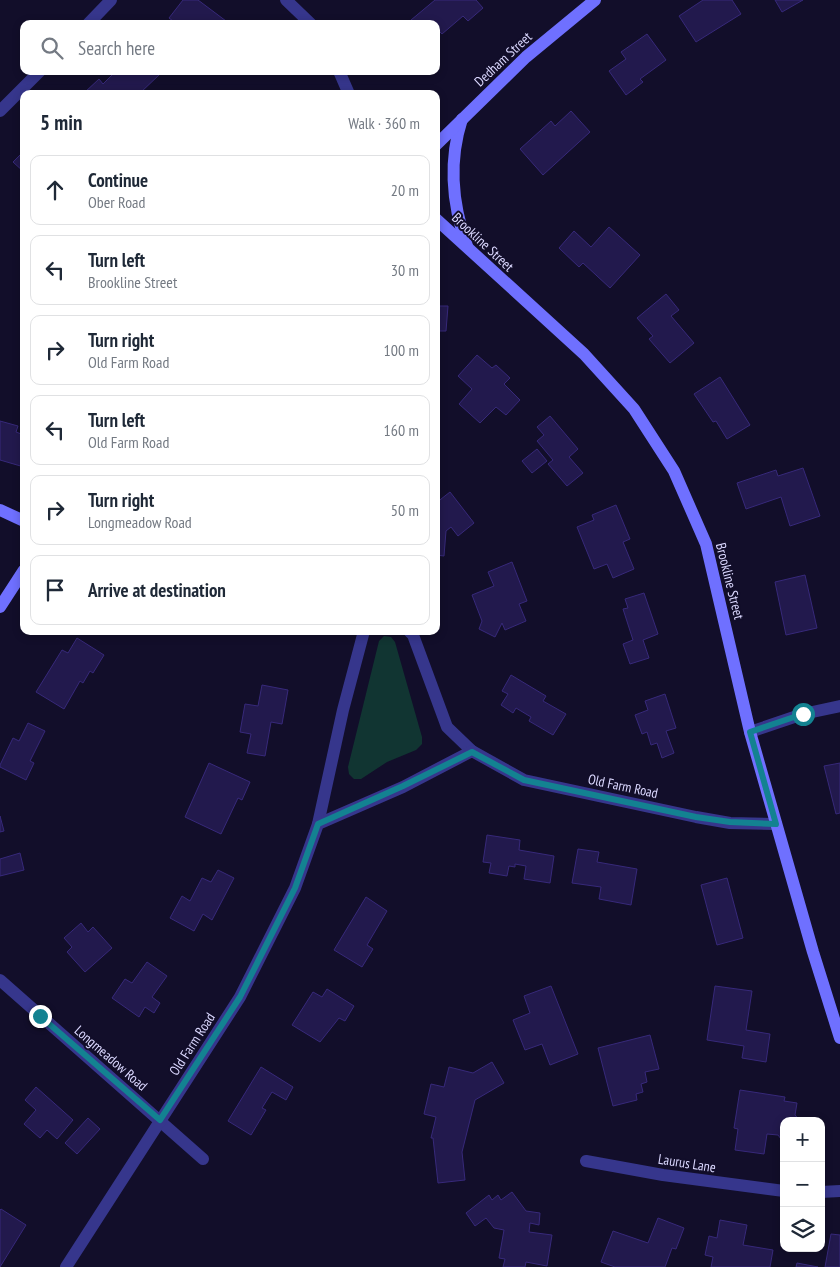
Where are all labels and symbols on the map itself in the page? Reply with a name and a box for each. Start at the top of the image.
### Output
street label: Dedham Street [471,28,536,90]
street label: Brookline Street [448,209,518,275]
street label: Brookline Street [712,541,748,621]
route start [792,703,815,726]
street label: Old Farm Road [586,770,660,802]
route end [29,1005,52,1028]
street label: Old Farm Road [165,1009,219,1079]
street label: Longmeadow Road [71,1021,151,1095]
street label: Laurus Lane [657,1150,717,1176]

